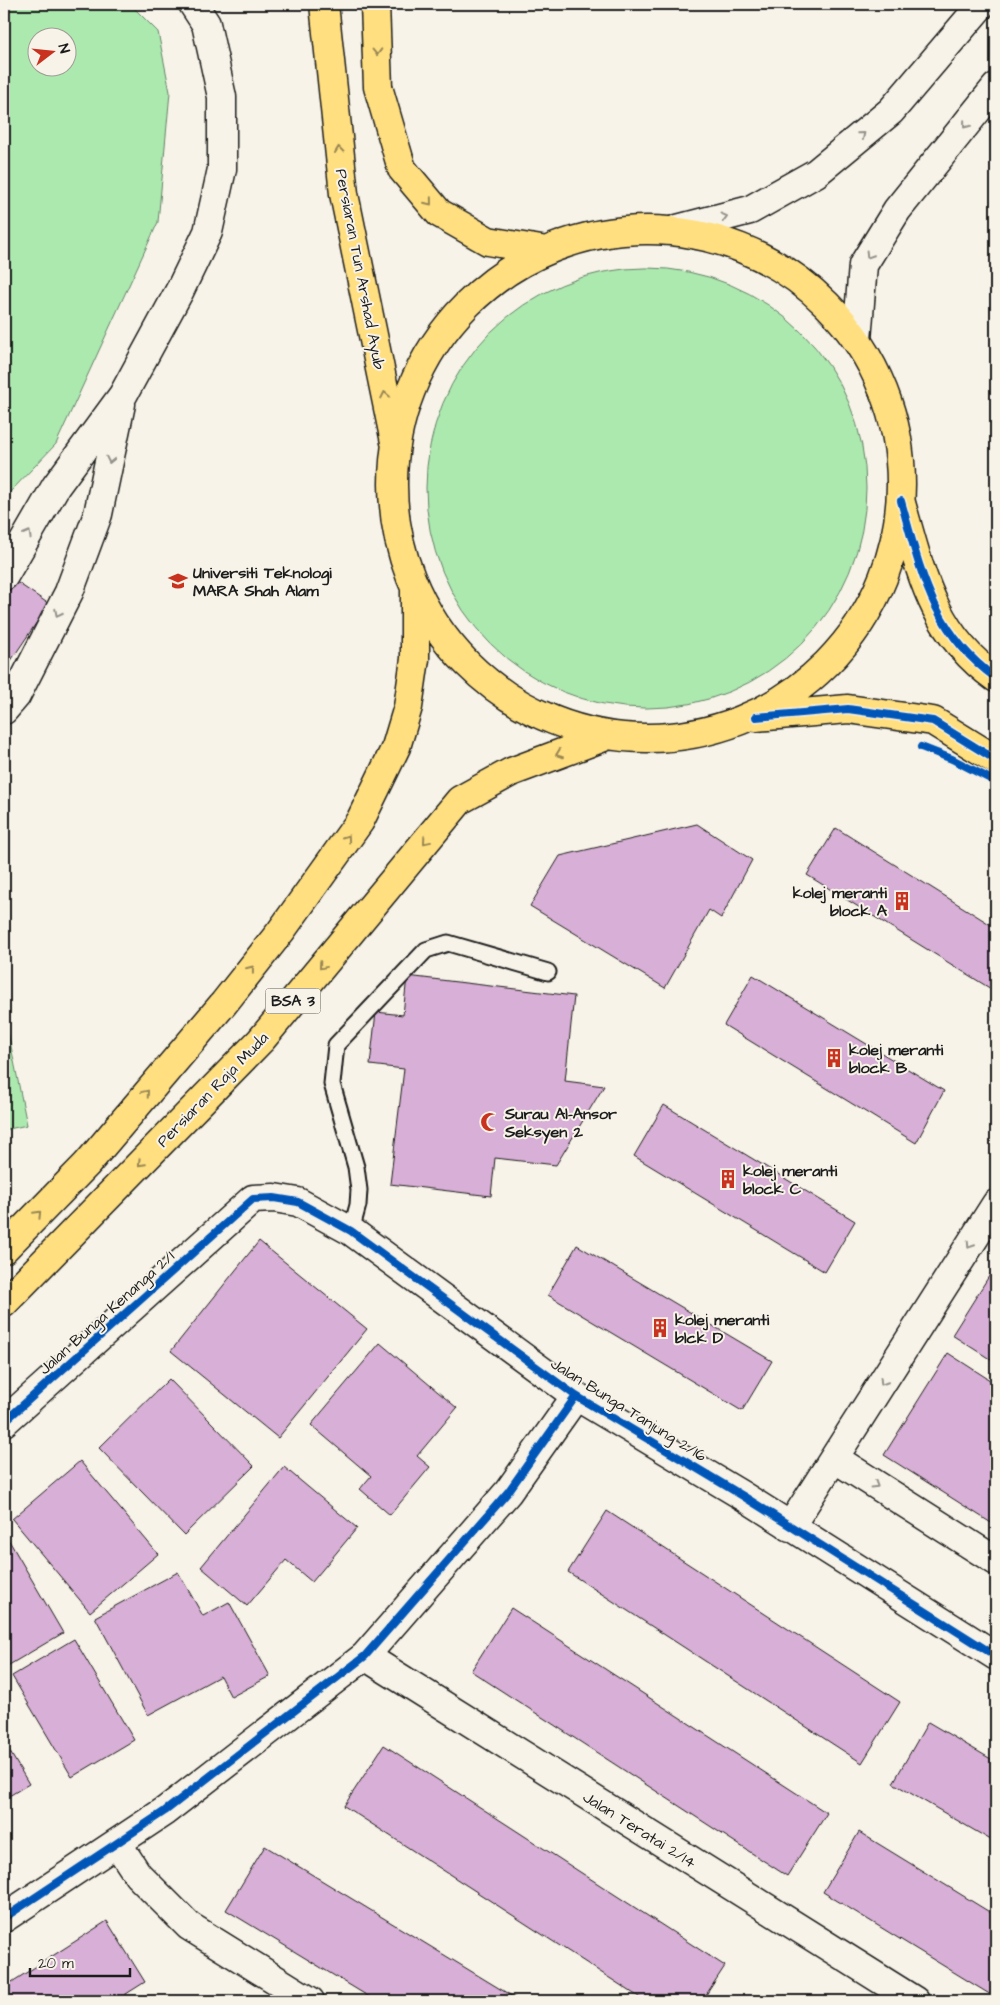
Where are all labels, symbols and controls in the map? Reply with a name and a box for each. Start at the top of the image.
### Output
north arrow [28,28,78,78]
text: N [53,42,74,56]
one-way arrow [371,49,382,57]
one-way arrow [963,119,971,128]
one-way arrow [857,131,866,140]
one-way arrow [334,146,345,154]
street label: Persiaran Tun Arshad Ayub [329,167,390,372]
one-way arrow [424,196,433,205]
one-way arrow [720,212,729,223]
one-way arrow [865,250,875,259]
one-way arrow [380,391,391,400]
one-way arrow [105,456,115,464]
one-way arrow [22,530,32,539]
place label: Universiti Teknologi MARA Shah Alam [193,562,332,602]
school or university icon: Universiti Teknologi MARA Shah Alam [167,570,189,592]
one-way arrow [54,608,64,617]
one-way arrow [555,748,563,758]
one-way arrow [342,835,350,844]
one-way arrow [423,836,432,845]
place label: kolej meranti block A [793,882,888,922]
building icon: kolej meranti block A [891,890,913,912]
one-way arrow [319,961,328,970]
one-way arrow [246,966,254,975]
road number: BSA 3 [266,988,320,1014]
street label: Persiaran Raja Muda [152,1027,274,1152]
place label: kolej meranti block B [849,1039,944,1079]
building icon: kolej meranti block B [823,1047,845,1069]
one-way arrow [141,1090,150,1099]
place label: Surau Al-Ansor Seksyen 2 [504,1103,617,1144]
mosque icon: Surau Al-Ansor Seksyen 2 [479,1111,501,1133]
one-way arrow [138,1157,147,1166]
place label: kolej meranti block C [743,1160,838,1200]
building icon: kolej meranti block C [717,1168,739,1190]
one-way arrow [32,1211,41,1220]
one-way arrow [967,1240,976,1249]
street label: Jalan Bunga Kenanga 2/1 [34,1246,180,1380]
place label: kolej meranti blck D [675,1309,770,1349]
building icon: kolej meranti blck D [649,1317,671,1339]
street label: Jalan Bunga Tanjung 2/16 [546,1353,711,1468]
one-way arrow [879,1377,889,1386]
one-way arrow [870,1478,879,1488]
street label: Jalan Teratai 2/14 [578,1786,701,1874]
scale bar [30,1945,130,1977]
text: 20 m [38,1953,74,1974]

